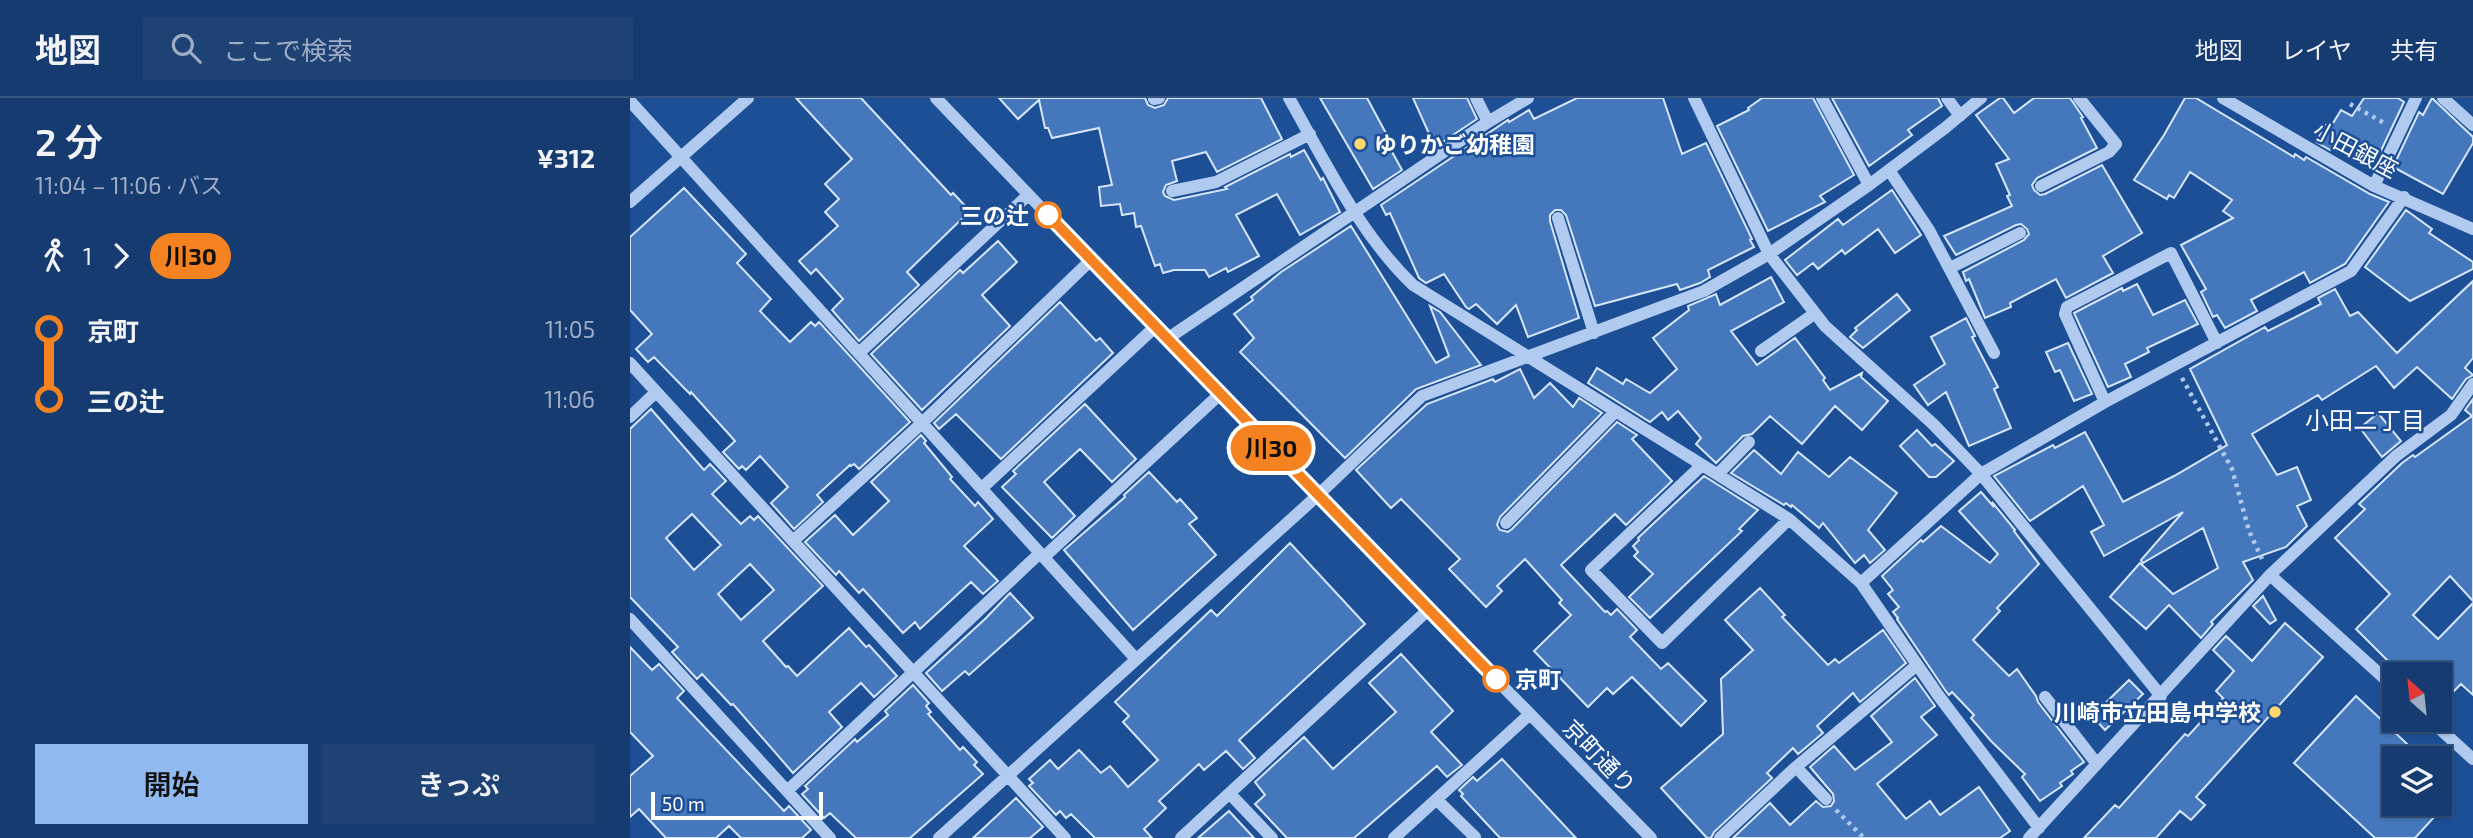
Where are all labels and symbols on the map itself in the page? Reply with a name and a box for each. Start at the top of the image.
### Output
street label: 小田銀座 [2309,115,2403,183]
place label: ゆりかご幼稚園 [1374,130,1535,158]
marker: ゆりかご幼稚園 [1352,136,1368,152]
place label: 三の辻 [960,201,1029,229]
marker: 三の辻 [1035,202,1061,228]
district label: 小田二丁目 [2305,405,2425,434]
line badge: 川30 [1231,425,1311,471]
north arrow [2382,662,2452,732]
place label: 京町 [1515,665,1561,693]
marker: 京町 [1483,666,1509,692]
place label: 川崎市立田島中学校 [2054,698,2261,726]
marker: 川崎市立田島中学校 [2267,704,2283,720]
street label: 京町通り [1558,713,1642,799]
scale bar [651,789,822,821]

